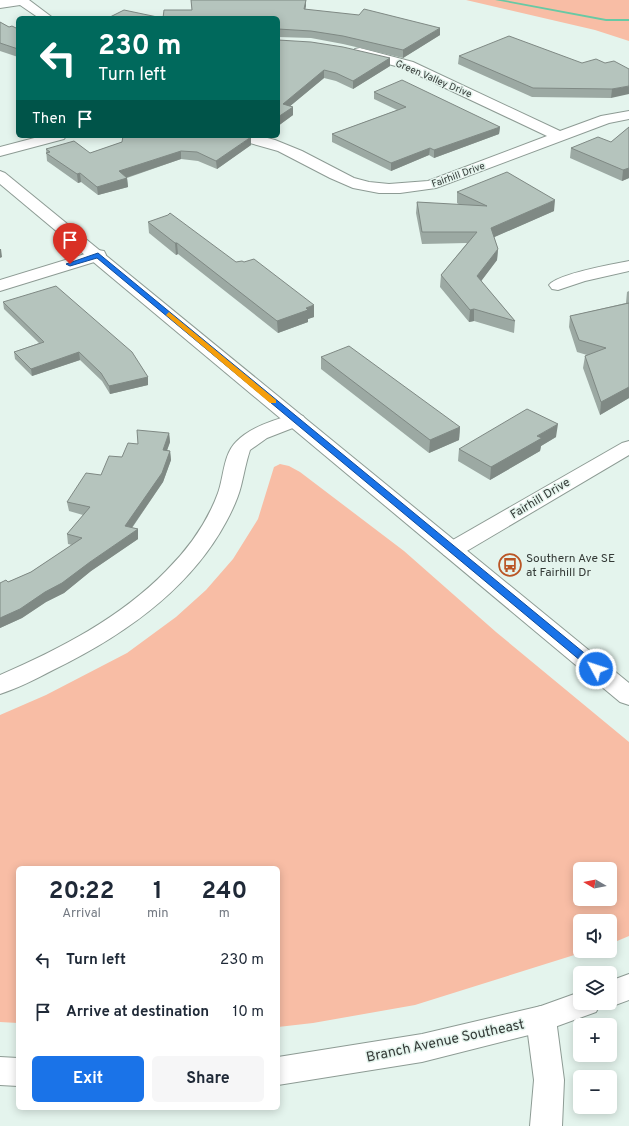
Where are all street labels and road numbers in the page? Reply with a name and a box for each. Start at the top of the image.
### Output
street label: Green Valley Drive [393,57,474,101]
street label: Fairhill Drive [430,160,487,191]
street label: Fairhill Drive [508,475,573,523]
street label: Branch Avenue Southeast [365,1016,526,1067]

